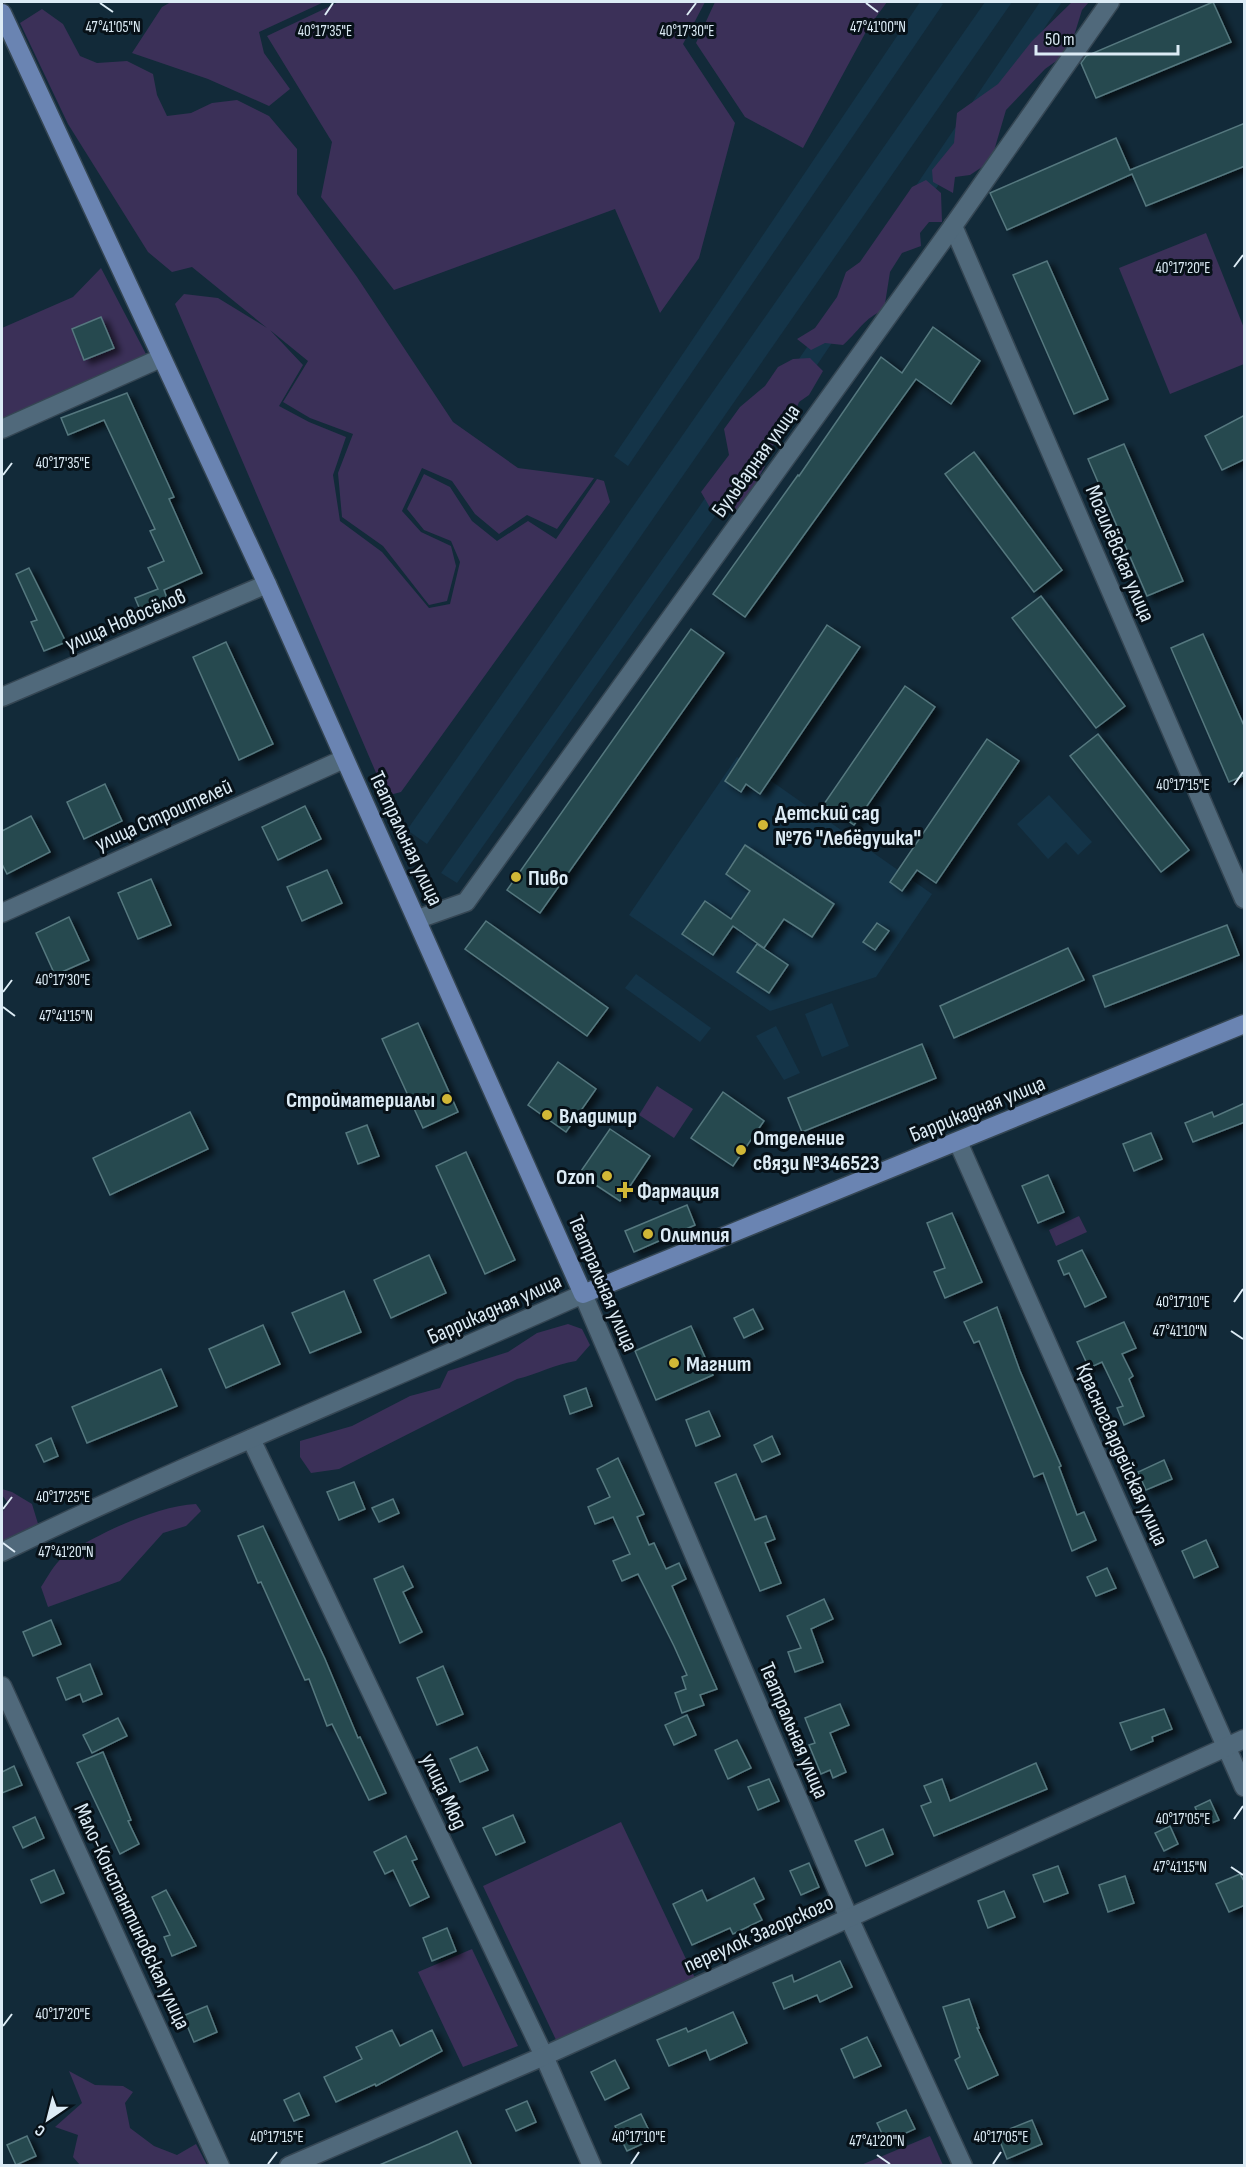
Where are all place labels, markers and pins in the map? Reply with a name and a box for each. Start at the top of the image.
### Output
place label: Детский сад №76 "Лебёдушка" [775,800,921,852]
marker: Детский сад №76 "Лебёдушка" [756,818,770,832]
place label: Пиво [528,865,568,892]
marker: Пиво [509,870,523,884]
place label: Стройматериалы [286,1087,435,1114]
marker: Стройматериалы [440,1092,454,1106]
place label: Владимир [559,1103,637,1130]
marker: Владимир [540,1108,554,1122]
place label: Отделение связи №346523 [753,1125,880,1177]
marker: Отделение связи №346523 [734,1143,748,1157]
place label: Ozon [556,1164,595,1191]
marker: Ozon [600,1169,614,1183]
place label: Фармация [637,1178,719,1205]
marker: Фармация [618,1183,632,1197]
place label: Олимпия [660,1222,730,1249]
marker: Олимпия [641,1227,655,1241]
place label: Магнит [686,1351,751,1378]
marker: Магнит [667,1356,681,1370]

